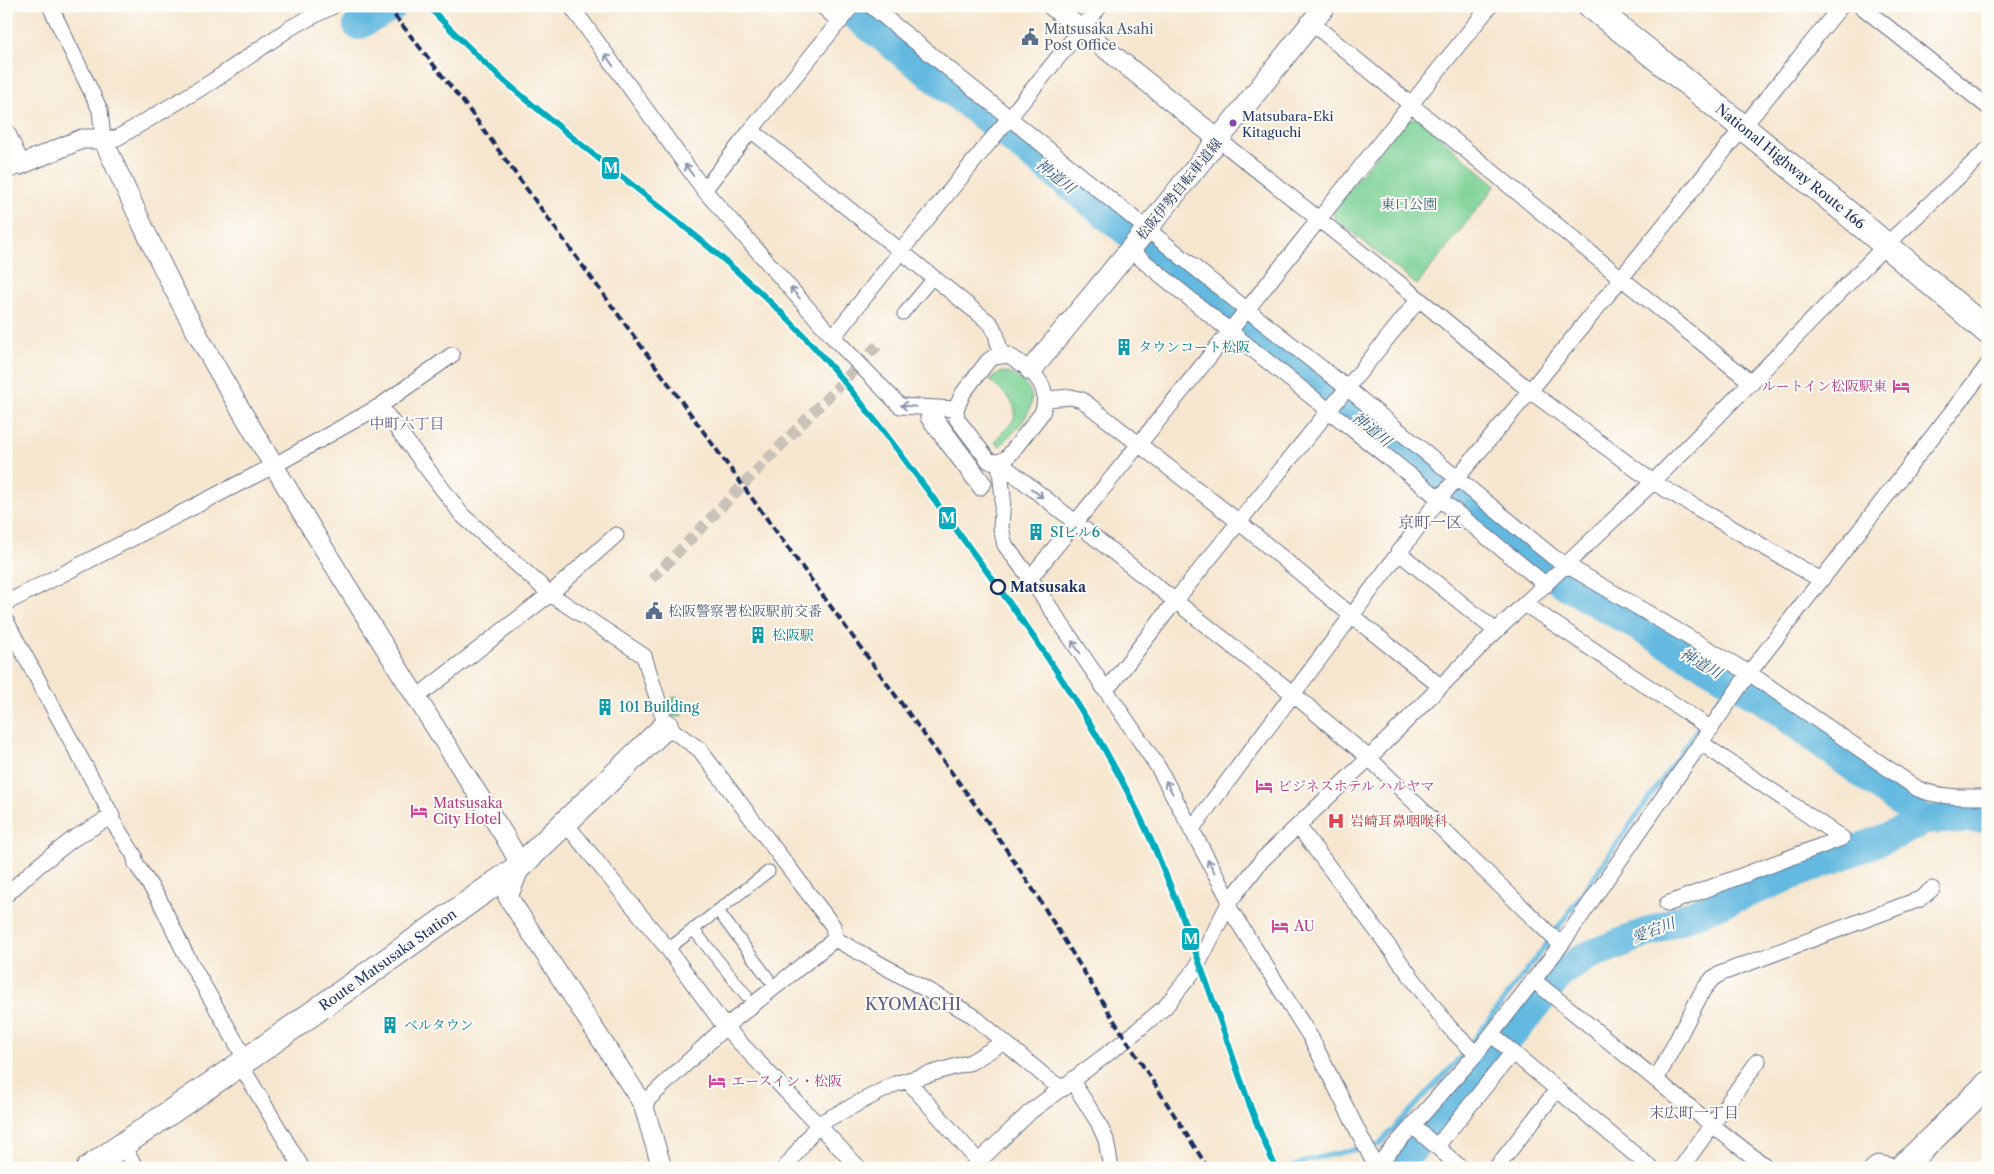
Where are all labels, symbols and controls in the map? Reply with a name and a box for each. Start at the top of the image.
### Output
place label: Matsusaka Asahi Post Office [1044,20,1154,54]
public building icon: Matsusaka Asahi Post Office [1020,27,1040,47]
one-way arrow [604,53,614,67]
street label: National Highway Route 166 [1712,100,1869,233]
place label: Matsubara-Eki Kitaguchi [1242,108,1333,140]
marker: Matsubara-Eki Kitaguchi [1228,118,1238,128]
street label: 松阪伊勢自転車道線 [1132,134,1226,244]
water label: 神道川 [1033,154,1081,199]
line badge: M [601,156,620,180]
text: M [604,159,619,177]
one-way arrow [684,163,694,177]
park label: 東口公園 [1381,195,1437,213]
one-way arrow [789,287,800,300]
building icon: タウンコート松阪 [1114,337,1134,357]
place label: タウンコート松阪 [1138,338,1250,356]
hotel icon: ルートイン松阪駅東 [1891,376,1911,396]
place label: ルートイン松阪駅東 [1762,377,1887,395]
one-way arrow [900,402,916,411]
water label: 神道川 [1349,407,1397,452]
district label: 中町六丁目 [369,414,445,433]
one-way arrow [1030,487,1043,498]
line badge: M [938,506,957,530]
text: M [941,509,956,527]
district label: 京町一区 [1398,512,1462,532]
building icon: SIビル6 [1026,522,1046,542]
place label: SIビル6 [1050,523,1100,541]
place label: Matsusaka [1010,578,1087,596]
marker: Matsusaka [990,579,1006,595]
public building icon: 松阪警察署松阪駅前交番 [644,601,664,621]
place label: 松阪警察署松阪駅前交番 [668,602,822,620]
building icon: 松阪駅 [748,625,768,645]
place label: 松阪駅 [772,626,814,644]
one-way arrow [1071,641,1081,655]
water label: 神道川 [1677,644,1727,683]
building icon: 101 Building [595,697,615,717]
place label: 101 Building [619,698,700,716]
hotel icon: ビジネスホテル ハルヤマ [1254,776,1274,796]
place label: ビジネスホテル ハルヤマ [1278,777,1435,795]
one-way arrow [1164,780,1173,795]
place label: Matsusaka City Hotel [433,794,503,828]
hotel icon: Matsusaka City Hotel [409,801,429,821]
hospital icon: 岩崎耳鼻咽喉科 [1326,811,1346,831]
place label: 岩崎耳鼻咽喉科 [1350,812,1448,830]
one-way arrow [1206,858,1216,873]
street label: Route Matsusaka Station [315,905,460,1015]
water label: 愛宕川 [1629,912,1679,947]
hotel icon: AU [1270,916,1290,936]
place label: AU [1293,917,1315,935]
line badge: M [1181,927,1200,951]
text: M [1184,930,1199,948]
district label: KYOMACHI [865,994,961,1014]
building icon: ベルタウン [380,1015,400,1035]
place label: ベルタウン [404,1016,473,1034]
hotel icon: エースイン・松阪 [707,1071,727,1091]
place label: エースイン・松阪 [731,1072,842,1090]
district label: 末広町一丁目 [1649,1103,1739,1122]

